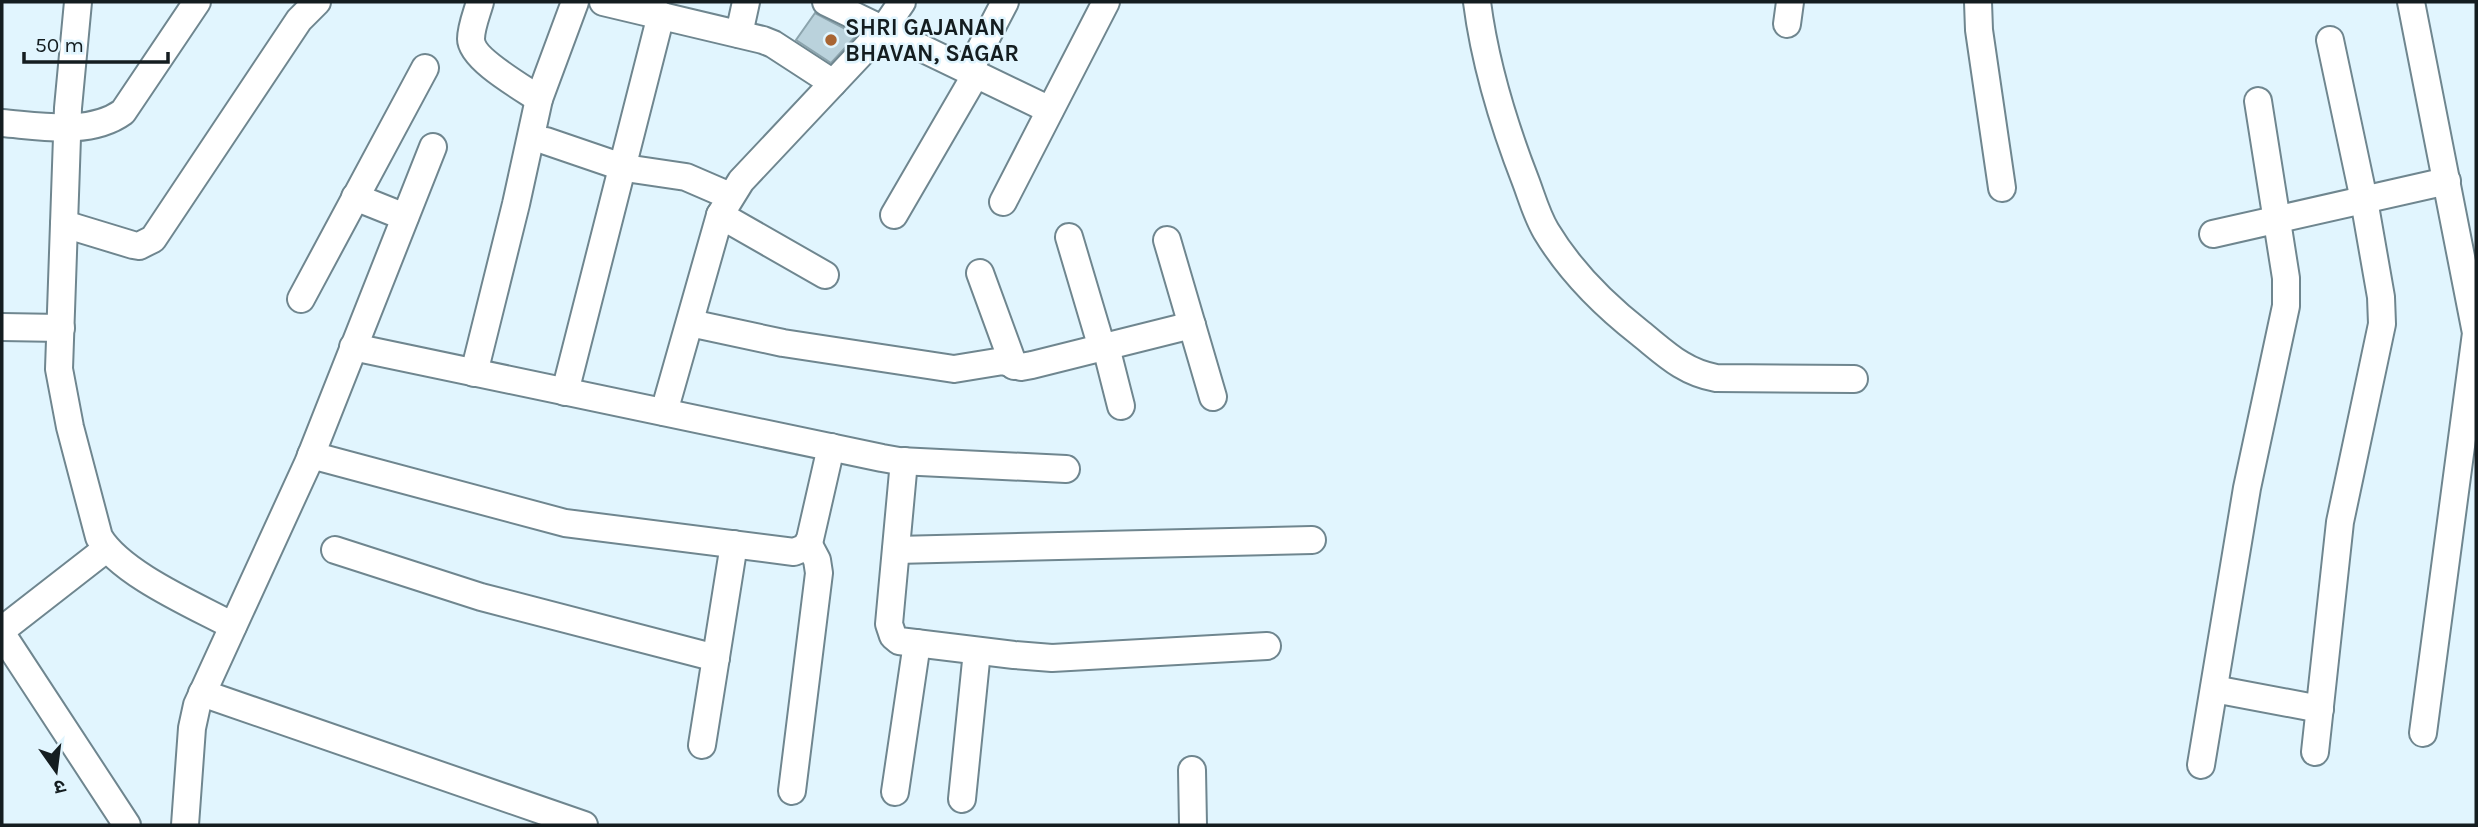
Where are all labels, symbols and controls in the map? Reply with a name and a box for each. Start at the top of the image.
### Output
place label: SHRI GAJANAN BHAVAN, SAGAR [845,14,1019,67]
scale bar [24,21,168,65]
marker: SHRI GAJANAN BHAVAN, SAGAR [823,32,839,48]
text: 50 m [35,33,84,57]
north arrow [21,736,91,806]
text: उ [51,775,68,799]

